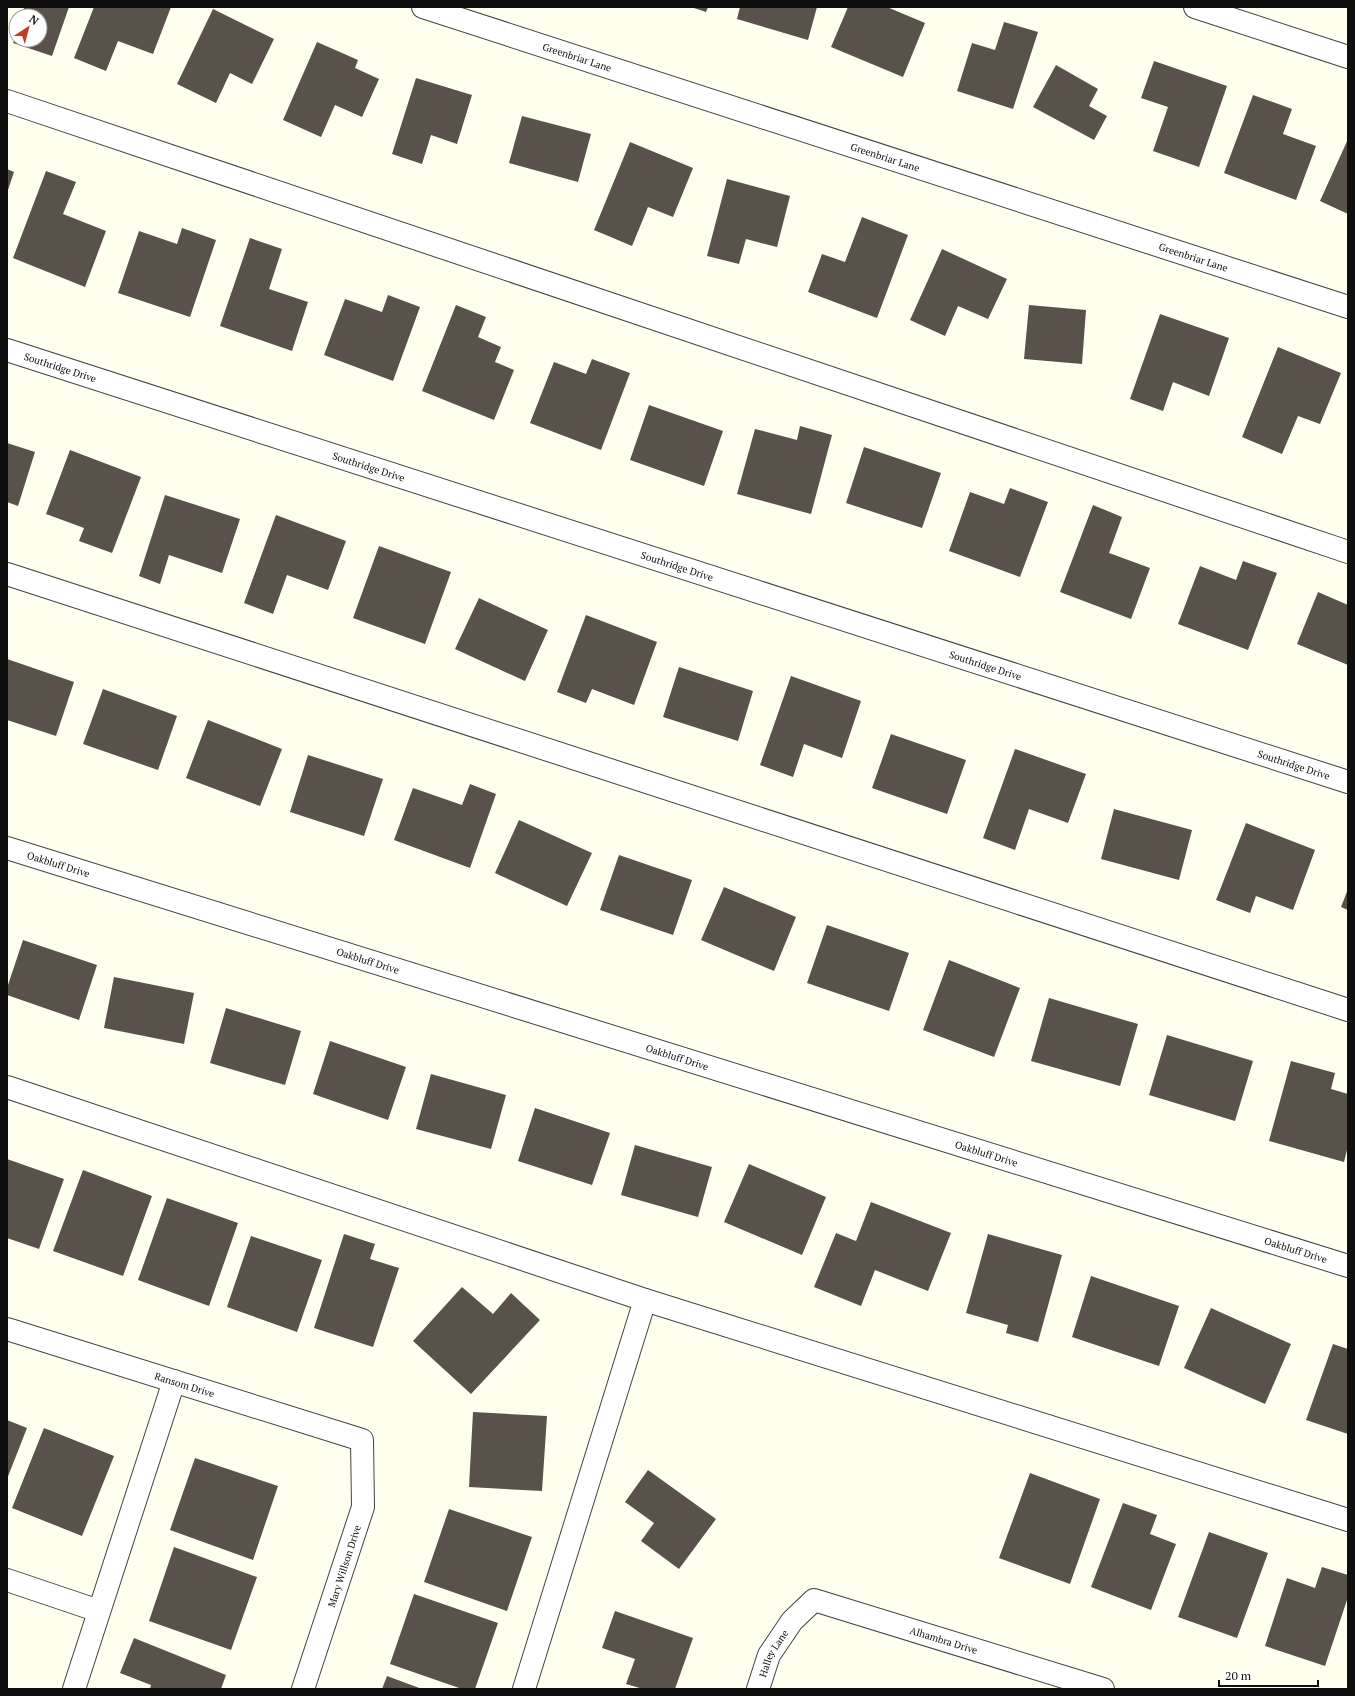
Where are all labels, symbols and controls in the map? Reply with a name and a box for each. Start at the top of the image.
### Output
north arrow [8,8,48,48]
text: N [26,12,42,28]
street label: Greenbriar Lane [541,40,613,75]
street label: Greenbriar Lane [849,140,921,175]
street label: Greenbriar Lane [1157,240,1230,275]
street label: Southridge Drive [22,350,98,385]
street label: Southridge Drive [331,449,406,485]
street label: Southridge Drive [639,549,715,584]
street label: Southridge Drive [948,648,1023,683]
street label: Southridge Drive [1256,747,1332,783]
street label: Oakbluff Drive [25,849,91,880]
street label: Oakbluff Drive [335,945,401,977]
street label: Oakbluff Drive [644,1042,710,1073]
street label: Oakbluff Drive [953,1138,1019,1170]
street label: Oakbluff Drive [1263,1234,1329,1266]
street label: Ransom Drive [153,1369,216,1400]
street label: Mary Willson Drive [325,1523,364,1609]
street label: Alhambra Drive [908,1624,979,1657]
street label: Halley Lane [756,1627,791,1679]
scale bar [1219,1662,1318,1688]
text: 20 m [1225,1668,1252,1683]

